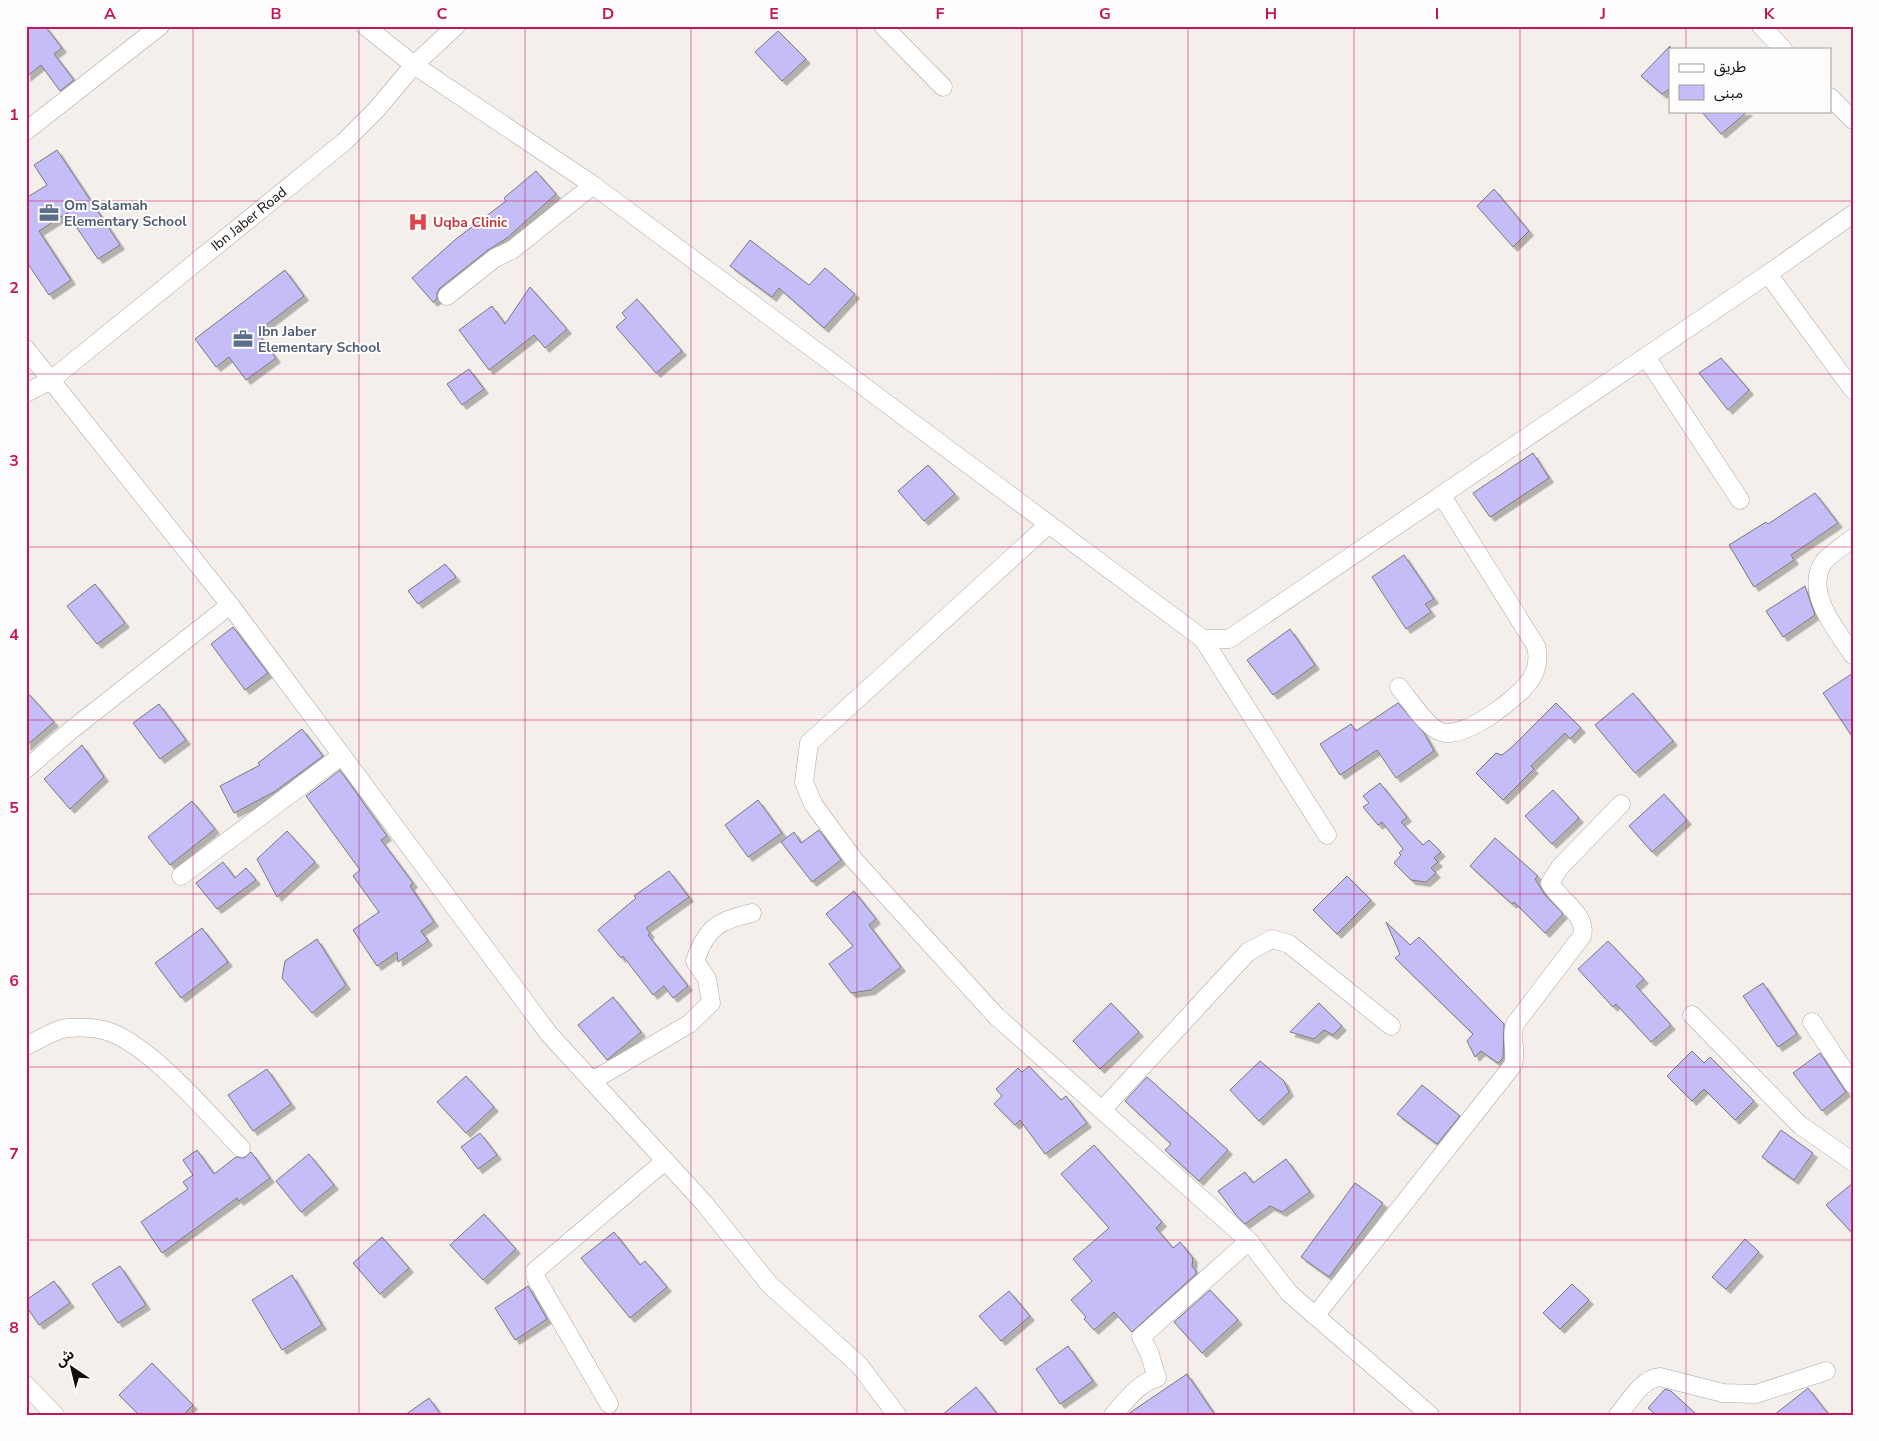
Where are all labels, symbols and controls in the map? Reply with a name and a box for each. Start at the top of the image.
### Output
text: A [104,3,116,25]
text: B [270,3,282,25]
text: C [437,3,448,25]
text: D [602,3,614,25]
text: E [769,3,779,25]
text: F [936,3,945,25]
text: G [1099,3,1111,25]
text: H [1265,3,1277,25]
text: I [1435,3,1439,25]
text: J [1599,3,1606,25]
text: K [1764,3,1776,25]
legend [1669,48,1832,112]
text: طريق [1714,57,1746,77]
text: مبنى [1714,83,1743,103]
text: 1 [9,104,19,126]
street label: Ibn Jaber Road [207,183,291,255]
place label: Om Salamah Elementary School [64,196,187,231]
office icon: Om Salamah Elementary School [38,202,60,224]
hospital icon: Uqba Clinic [407,211,429,233]
place label: Uqba Clinic [433,213,508,232]
text: 2 [9,277,19,299]
place label: Ibn Jaber Elementary School [258,322,381,357]
office icon: Ibn Jaber Elementary School [232,328,254,350]
text: 3 [9,450,19,472]
text: 4 [9,624,19,646]
text: 5 [9,797,19,819]
text: 6 [9,970,19,992]
text: 7 [9,1143,19,1165]
text: 8 [9,1317,19,1339]
north arrow [48,1344,98,1394]
text: ش [52,1344,78,1371]

